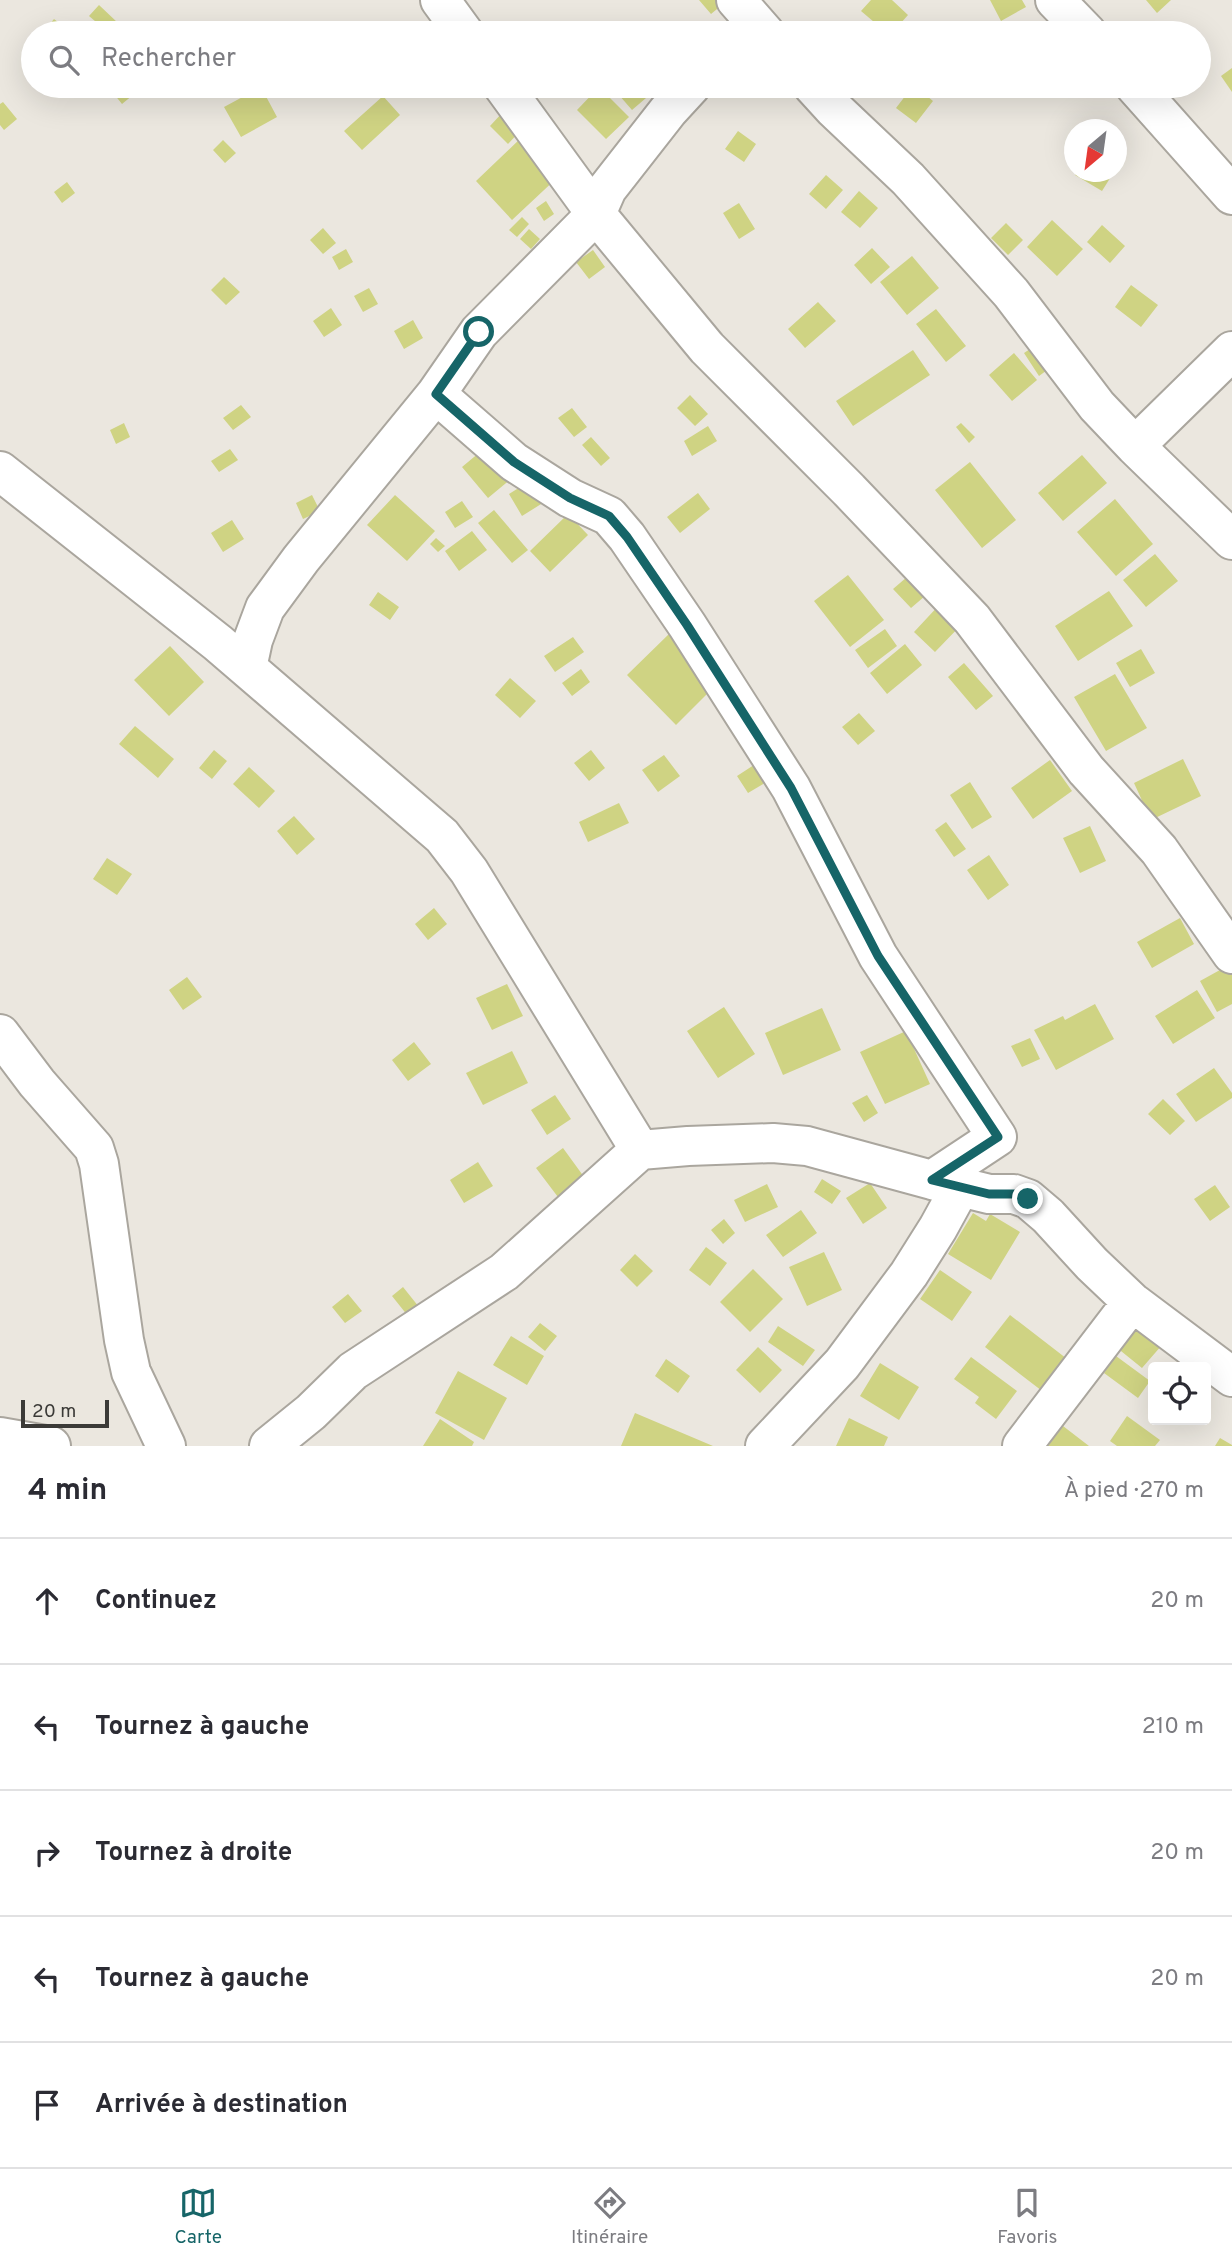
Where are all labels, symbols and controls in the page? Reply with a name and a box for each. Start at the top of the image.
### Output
search box [21,21,1211,98]
icon: search [45,41,83,79]
text: Rechercher [101,43,236,76]
north arrow [1064,119,1127,182]
route start [463,316,494,347]
route end [1012,1183,1043,1214]
map controls [1148,1362,1211,1425]
button: locate [1148,1362,1211,1425]
scale bar [21,1397,108,1429]
text: 20 m [32,1400,76,1424]
text: 4 min [28,1473,107,1510]
text: À pied · 270 m [1064,1477,1204,1506]
icon: ahead [28,1582,66,1620]
text: Continuez [95,1585,217,1618]
text: 20 m [1150,1587,1204,1616]
icon: left [28,1708,66,1746]
text: Tournez à gauche [95,1711,309,1744]
text: 210 m [1142,1713,1204,1742]
icon: right [28,1834,66,1872]
text: Tournez à droite [95,1837,292,1870]
text: 20 m [1150,1839,1204,1868]
icon: left [28,1960,66,1998]
text: Tournez à gauche [95,1963,309,1996]
text: 20 m [1150,1965,1204,1994]
icon: arrive [28,2086,66,2124]
text: Arrivée à destination [95,2089,348,2122]
tab: Carte [175,2184,222,2250]
tab: Itinéraire [571,2184,648,2250]
tab: Favoris [997,2184,1057,2250]

